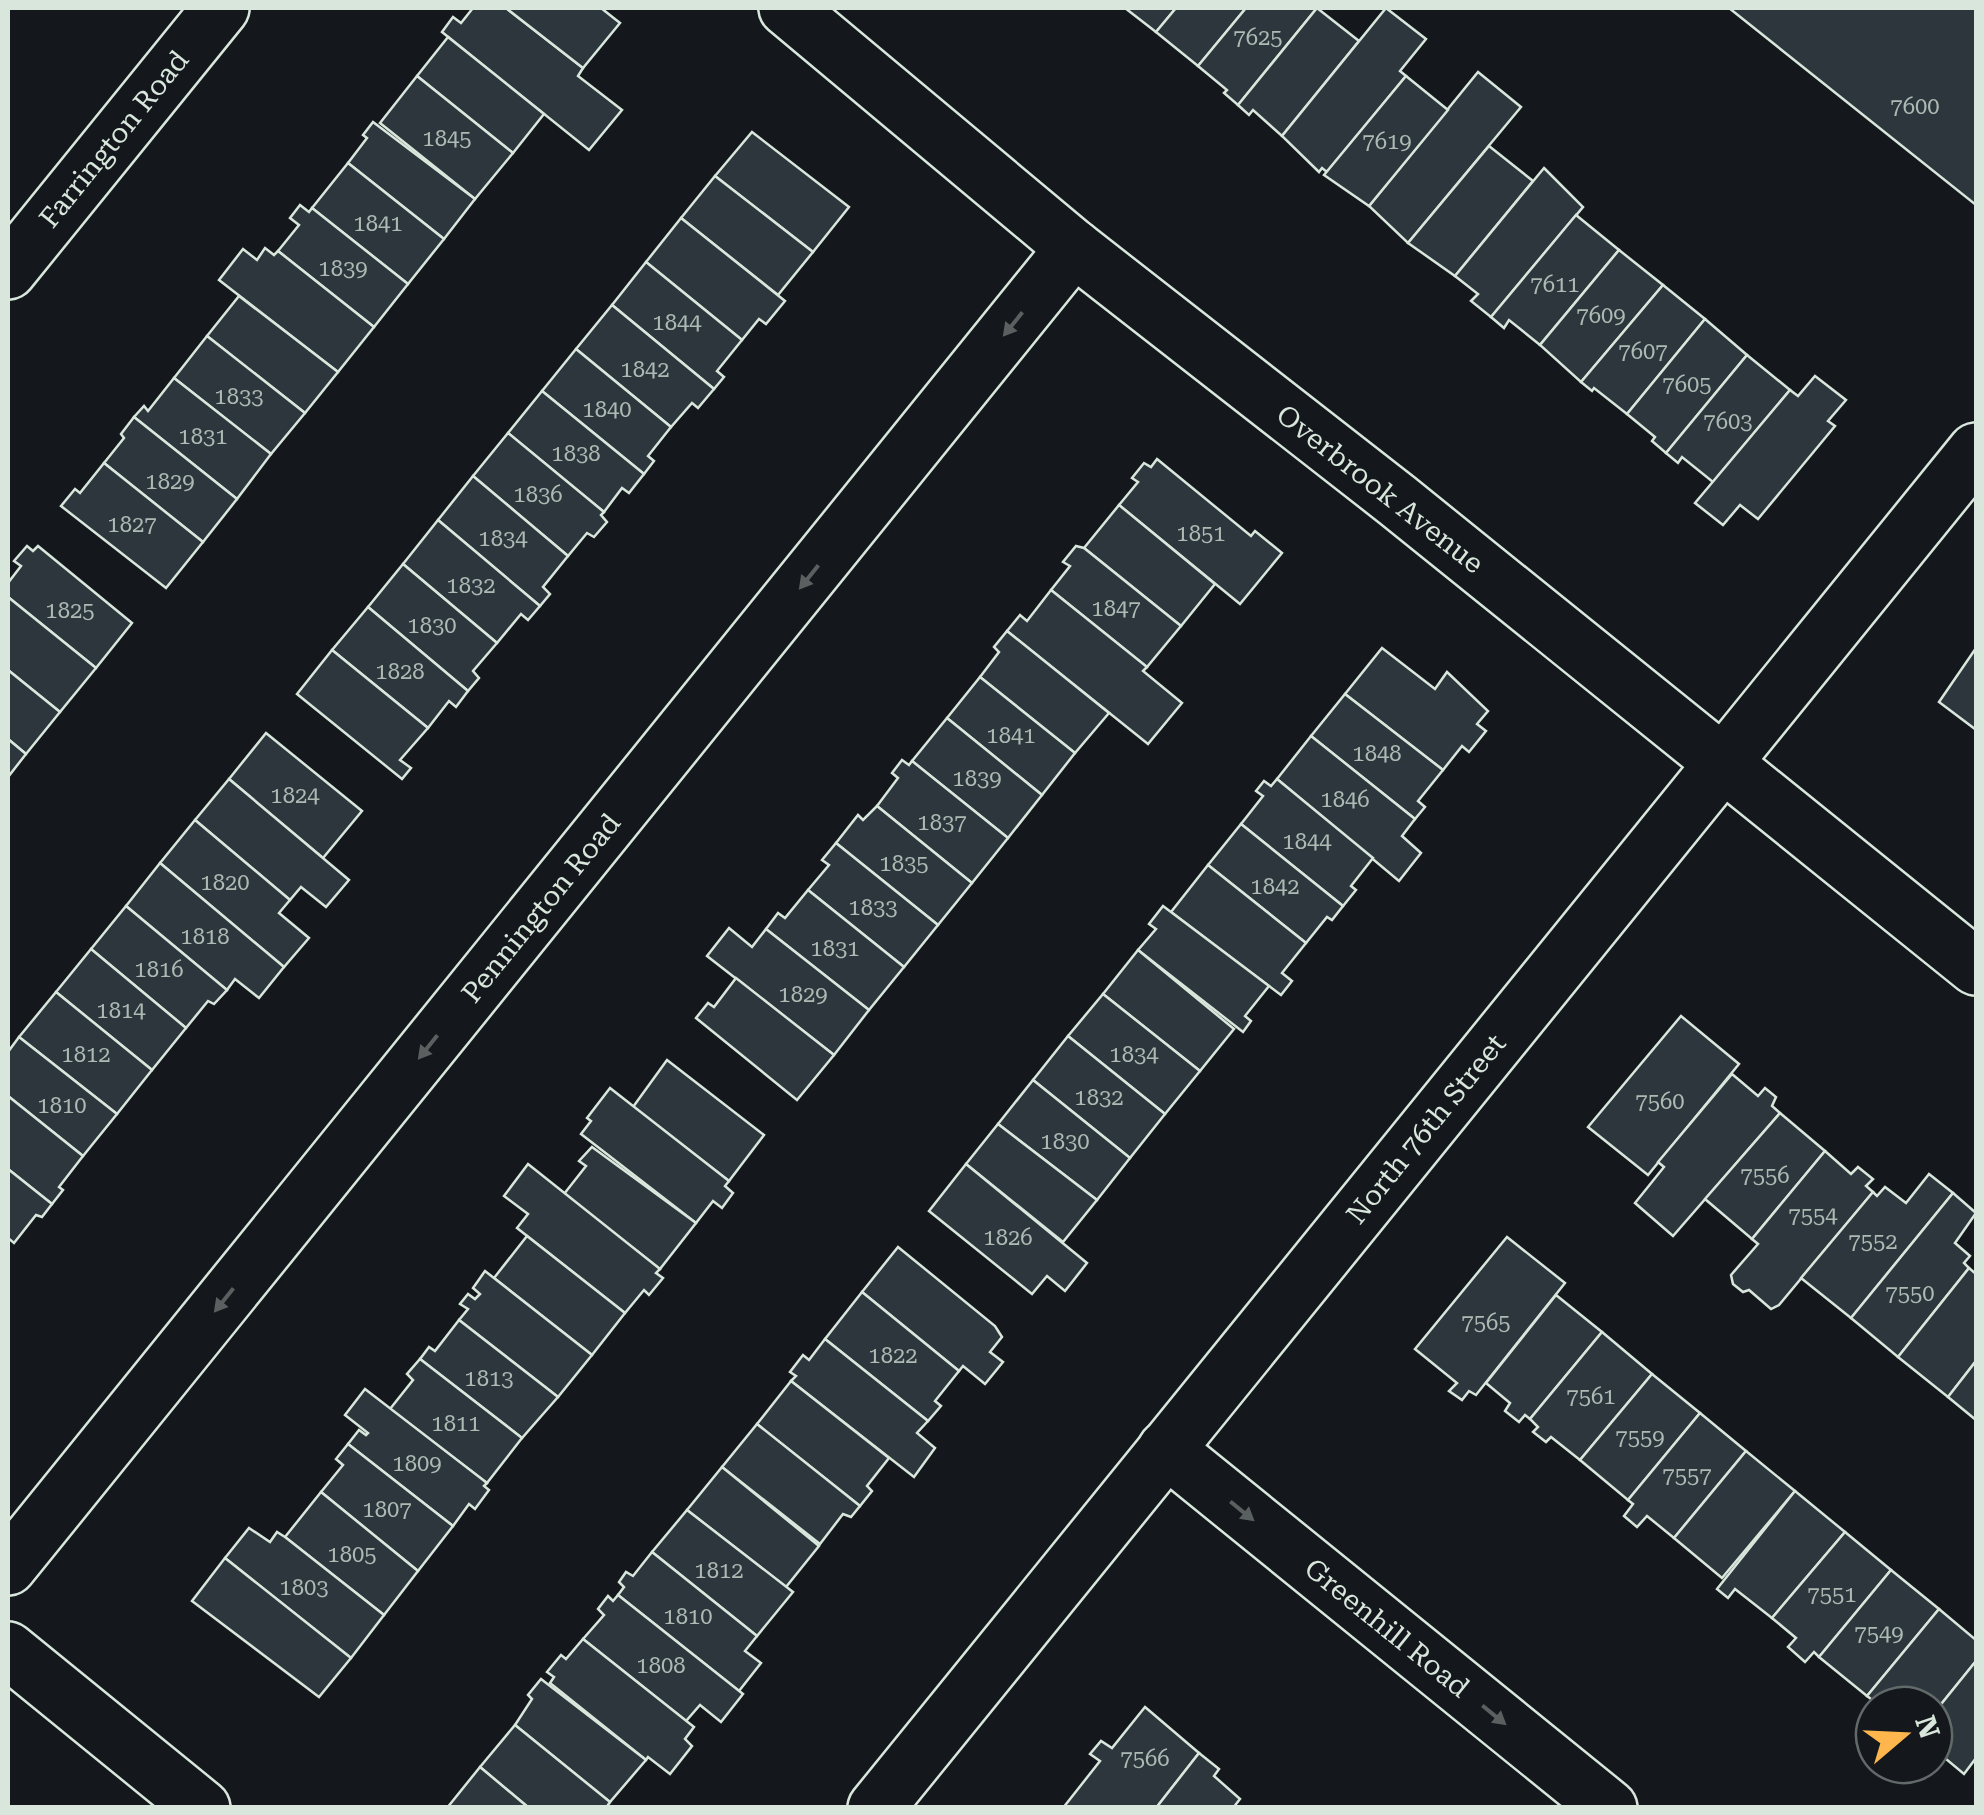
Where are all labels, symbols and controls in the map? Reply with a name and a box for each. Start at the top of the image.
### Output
house number: 7625 [1233,25,1283,50]
street label: Farrington Road [33,44,196,234]
house number: 7600 [1890,94,1940,119]
house number: 1845 [422,126,472,151]
house number: 7619 [1362,129,1412,154]
house number: 1841 [353,211,403,236]
house number: 1839 [318,256,368,281]
house number: 7611 [1530,272,1580,297]
house number: 7609 [1576,303,1626,328]
house number: 1844 [652,310,702,335]
one-way arrow [1003,311,1024,337]
house number: 7607 [1618,339,1668,364]
house number: 1842 [620,357,670,382]
house number: 7605 [1662,372,1712,397]
house number: 1833 [214,384,264,409]
house number: 1840 [582,397,632,422]
street label: Overbrook Avenue [1270,398,1490,580]
house number: 7603 [1703,409,1753,434]
house number: 1831 [178,424,228,449]
house number: 1838 [551,441,601,466]
house number: 1829 [145,469,195,494]
house number: 1836 [513,482,563,507]
house number: 1827 [107,512,157,537]
house number: 1851 [1176,521,1226,546]
house number: 1834 [478,526,528,551]
one-way arrow [799,564,820,589]
house number: 1832 [446,573,496,598]
house number: 1847 [1091,596,1141,621]
house number: 1825 [45,598,95,623]
house number: 1830 [407,613,457,638]
house number: 1828 [375,659,425,684]
house number: 1841 [986,723,1036,748]
house number: 1848 [1352,741,1402,766]
house number: 1839 [952,766,1002,791]
house number: 1824 [270,783,320,808]
house number: 1846 [1320,787,1370,812]
street label: Pennington Road [455,807,627,1009]
house number: 1837 [917,810,967,835]
house number: 1844 [1282,829,1332,854]
house number: 1835 [879,851,929,876]
house number: 1820 [200,870,250,895]
house number: 1842 [1250,874,1300,899]
house number: 1833 [848,895,898,920]
house number: 1818 [180,924,230,949]
house number: 1831 [810,936,860,961]
house number: 1816 [134,957,184,982]
house number: 1829 [778,982,828,1007]
house number: 1814 [96,998,146,1023]
street label: North 76th Street [1340,1028,1512,1230]
one-way arrow [418,1034,439,1060]
house number: 1812 [61,1042,111,1067]
house number: 1834 [1109,1042,1159,1067]
house number: 1832 [1074,1085,1124,1110]
house number: 7560 [1635,1089,1685,1114]
house number: 1810 [37,1093,87,1118]
house number: 1830 [1040,1129,1090,1154]
house number: 7556 [1740,1163,1790,1188]
house number: 7554 [1788,1203,1838,1228]
house number: 1826 [983,1225,1033,1250]
house number: 7552 [1848,1229,1898,1254]
house number: 7550 [1885,1281,1935,1306]
one-way arrow [214,1287,235,1312]
house number: 7565 [1461,1310,1511,1335]
house number: 1822 [868,1343,918,1368]
house number: 1813 [464,1366,514,1391]
house number: 7561 [1566,1384,1616,1409]
house number: 1811 [431,1411,481,1436]
house number: 7559 [1615,1425,1665,1450]
house number: 1809 [392,1451,442,1476]
house number: 7557 [1662,1463,1712,1488]
house number: 1807 [362,1497,412,1522]
one-way arrow [1229,1500,1254,1521]
house number: 1805 [327,1542,377,1567]
street label: Greenhill Road [1298,1552,1476,1704]
house number: 1812 [694,1558,744,1583]
house number: 1803 [279,1575,329,1600]
house number: 7551 [1807,1582,1857,1607]
house number: 1810 [663,1604,713,1629]
house number: 7549 [1854,1621,1904,1646]
house number: 1808 [636,1653,686,1678]
north arrow [1854,1685,1954,1785]
one-way arrow [1482,1704,1507,1725]
text: N [1908,1711,1946,1743]
house number: 7566 [1120,1746,1170,1771]

